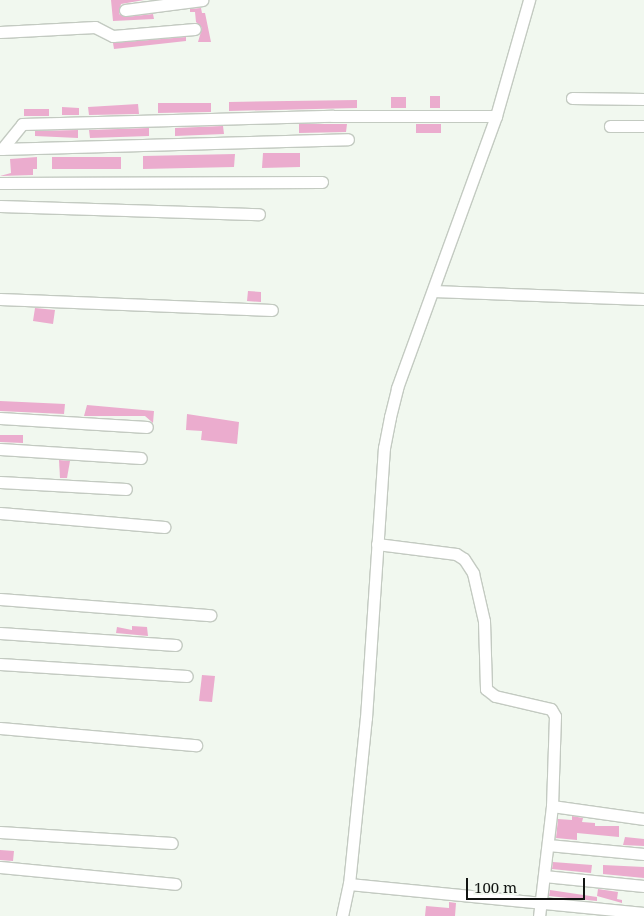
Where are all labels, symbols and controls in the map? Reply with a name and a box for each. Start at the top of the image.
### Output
scale bar [469,868,588,900]
text: 100 m [474,877,517,897]

